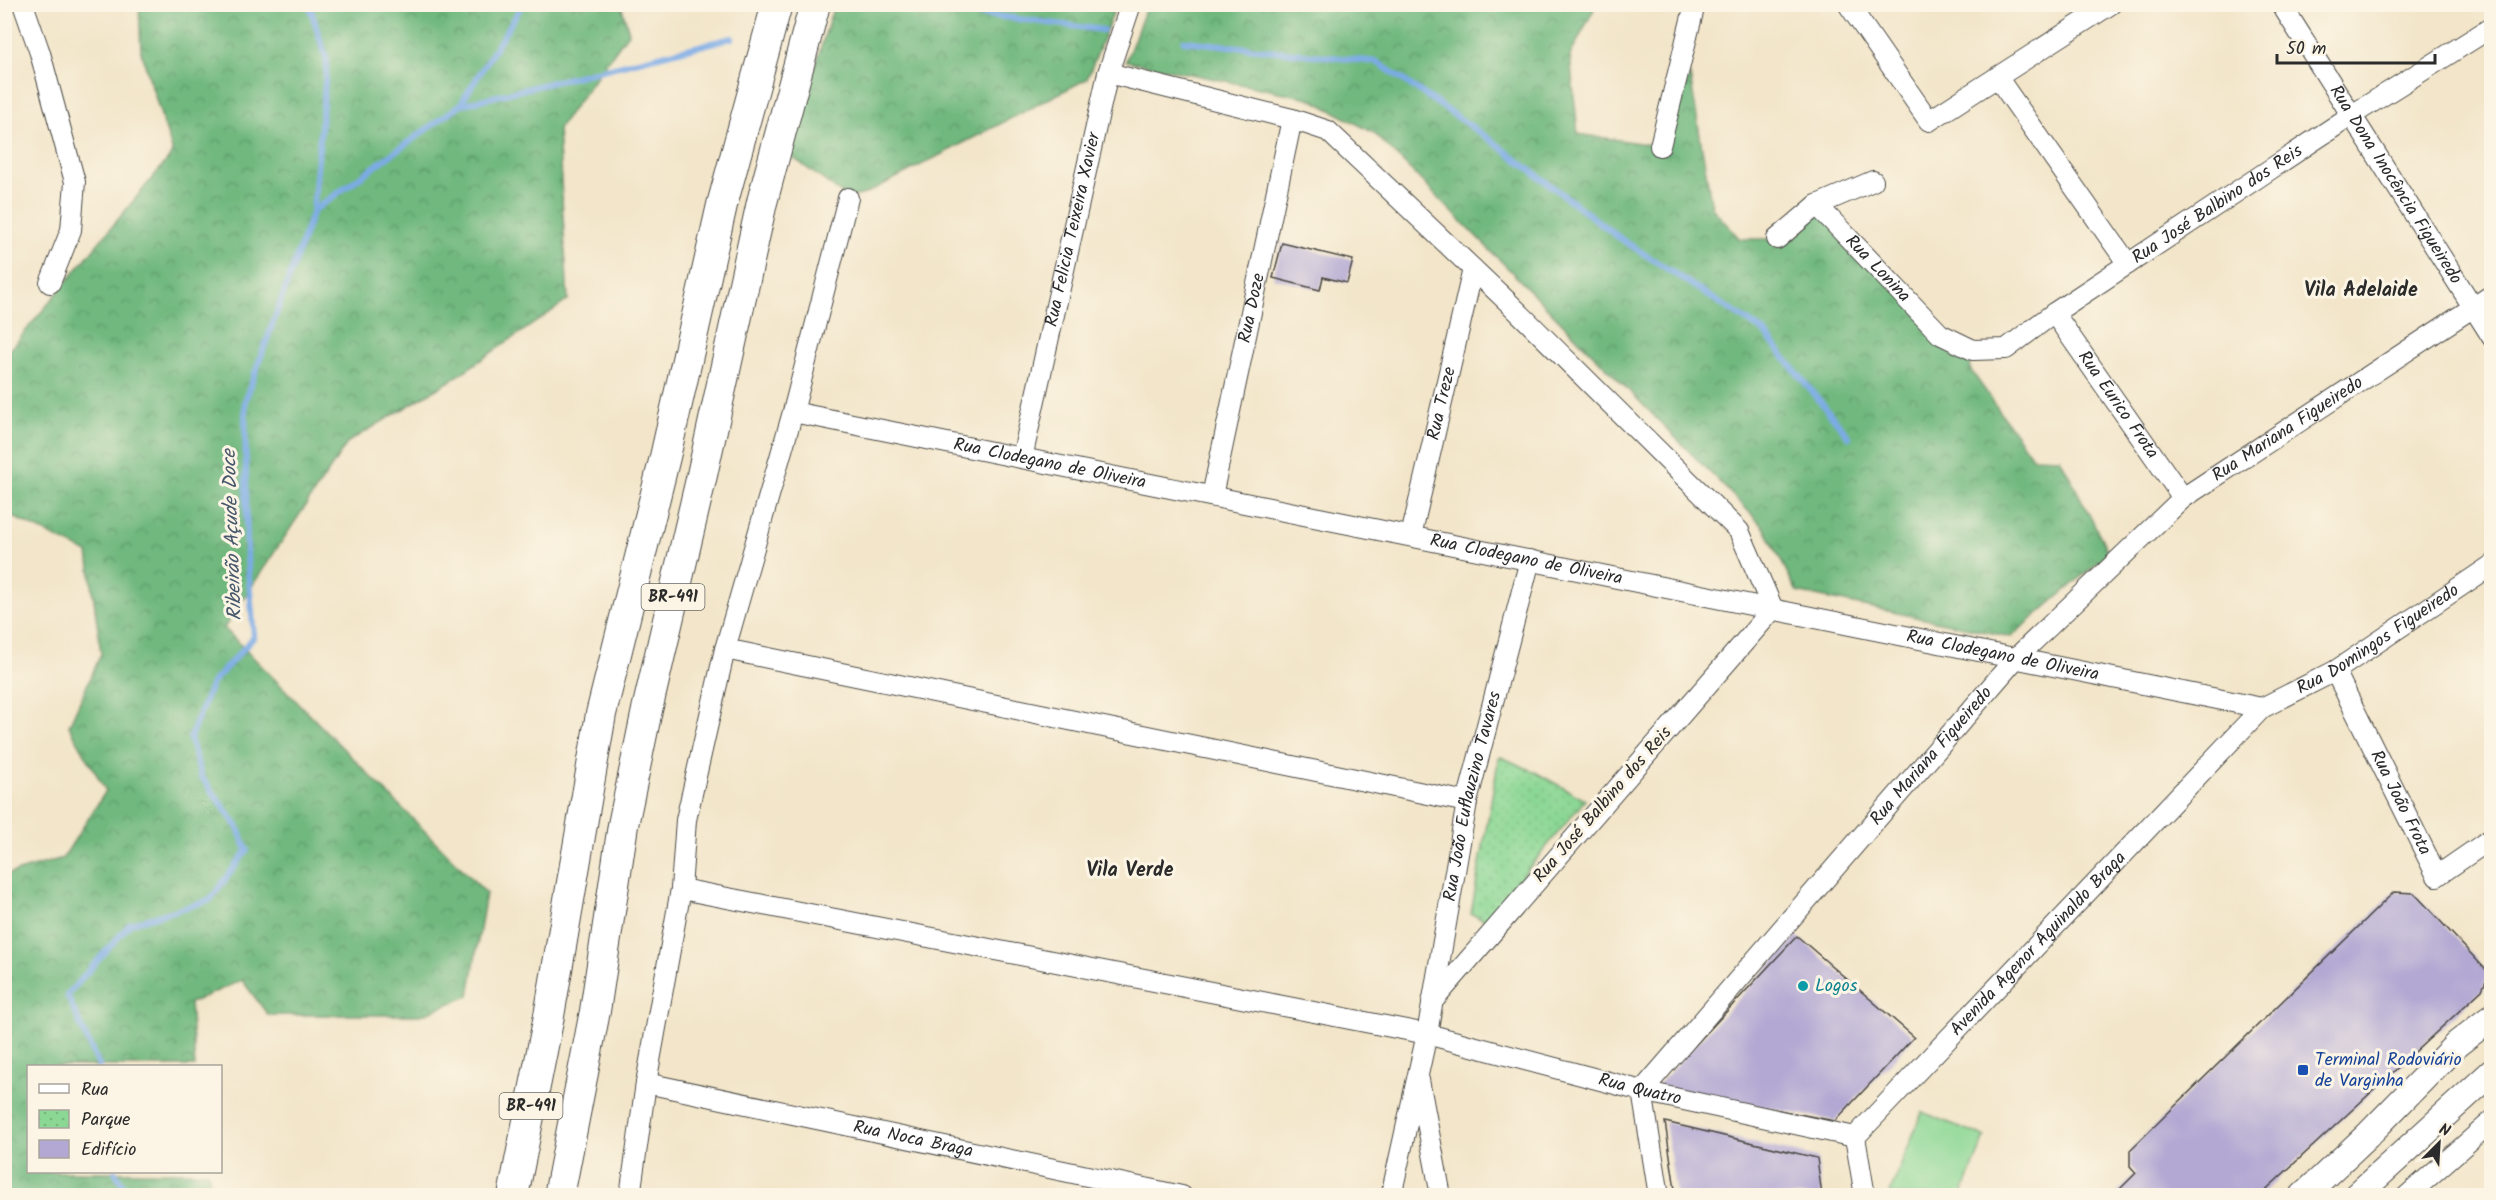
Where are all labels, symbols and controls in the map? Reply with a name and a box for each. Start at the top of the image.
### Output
scale bar [2277,27,2434,65]
text: 50 m [2286,35,2326,64]
street label: Rua Dona Inocência Figueiredo [2321,79,2470,290]
street label: Rua Felicia Teixeira Xavier [1037,129,1109,330]
street label: Rua José Balbino dos Reis [2126,137,2309,272]
street label: Rua Lonina [1838,228,1917,309]
street label: Rua Doze [1230,271,1273,346]
district label: Vila Adelaide [2304,275,2418,307]
street label: Rua Eurico Frota [2070,345,2166,465]
street label: Rua Treze [1419,364,1464,443]
street label: Rua Mariana Figueiredo [2206,369,2369,490]
street label: Rua Clodegano de Oliveira [951,430,1149,497]
water label: Ribeirão Açude Doce [214,447,252,621]
street label: Rua Clodegano de Oliveira [1427,526,1625,593]
street label: Rua Domingos Figueiredo [2291,576,2465,703]
road number: BR-491 [642,584,704,610]
street label: Rua Clodegano de Oliveira [1904,622,2102,689]
street label: Rua Mariana Figueiredo [1863,680,2000,832]
street label: Rua João Euflauzino Tavares [1436,688,1510,904]
street label: Rua José Balbino dos Reis [1527,720,1680,890]
street label: Rua João Frota [2362,745,2439,860]
street label: Avenida Agenor Aguinaldo Braga [1943,845,2133,1043]
district label: Vila Verde [1086,855,1174,887]
place label: Logos [1815,972,1858,1001]
marker: Logos [1796,979,1810,993]
place label: Terminal Rodoviário de Varginha [2315,1046,2462,1096]
marker: Terminal Rodoviário de Varginha [2296,1063,2310,1077]
legend [27,1065,222,1173]
street label: Rua Quatro [1595,1066,1684,1114]
text: Rua [81,1076,109,1105]
road number: BR-491 [500,1093,562,1119]
text: Parque [81,1106,130,1135]
street label: Rua Noca Braga [851,1113,976,1166]
north arrow [2409,1113,2469,1173]
text: N [2435,1117,2454,1144]
text: Edifício [81,1136,136,1165]

